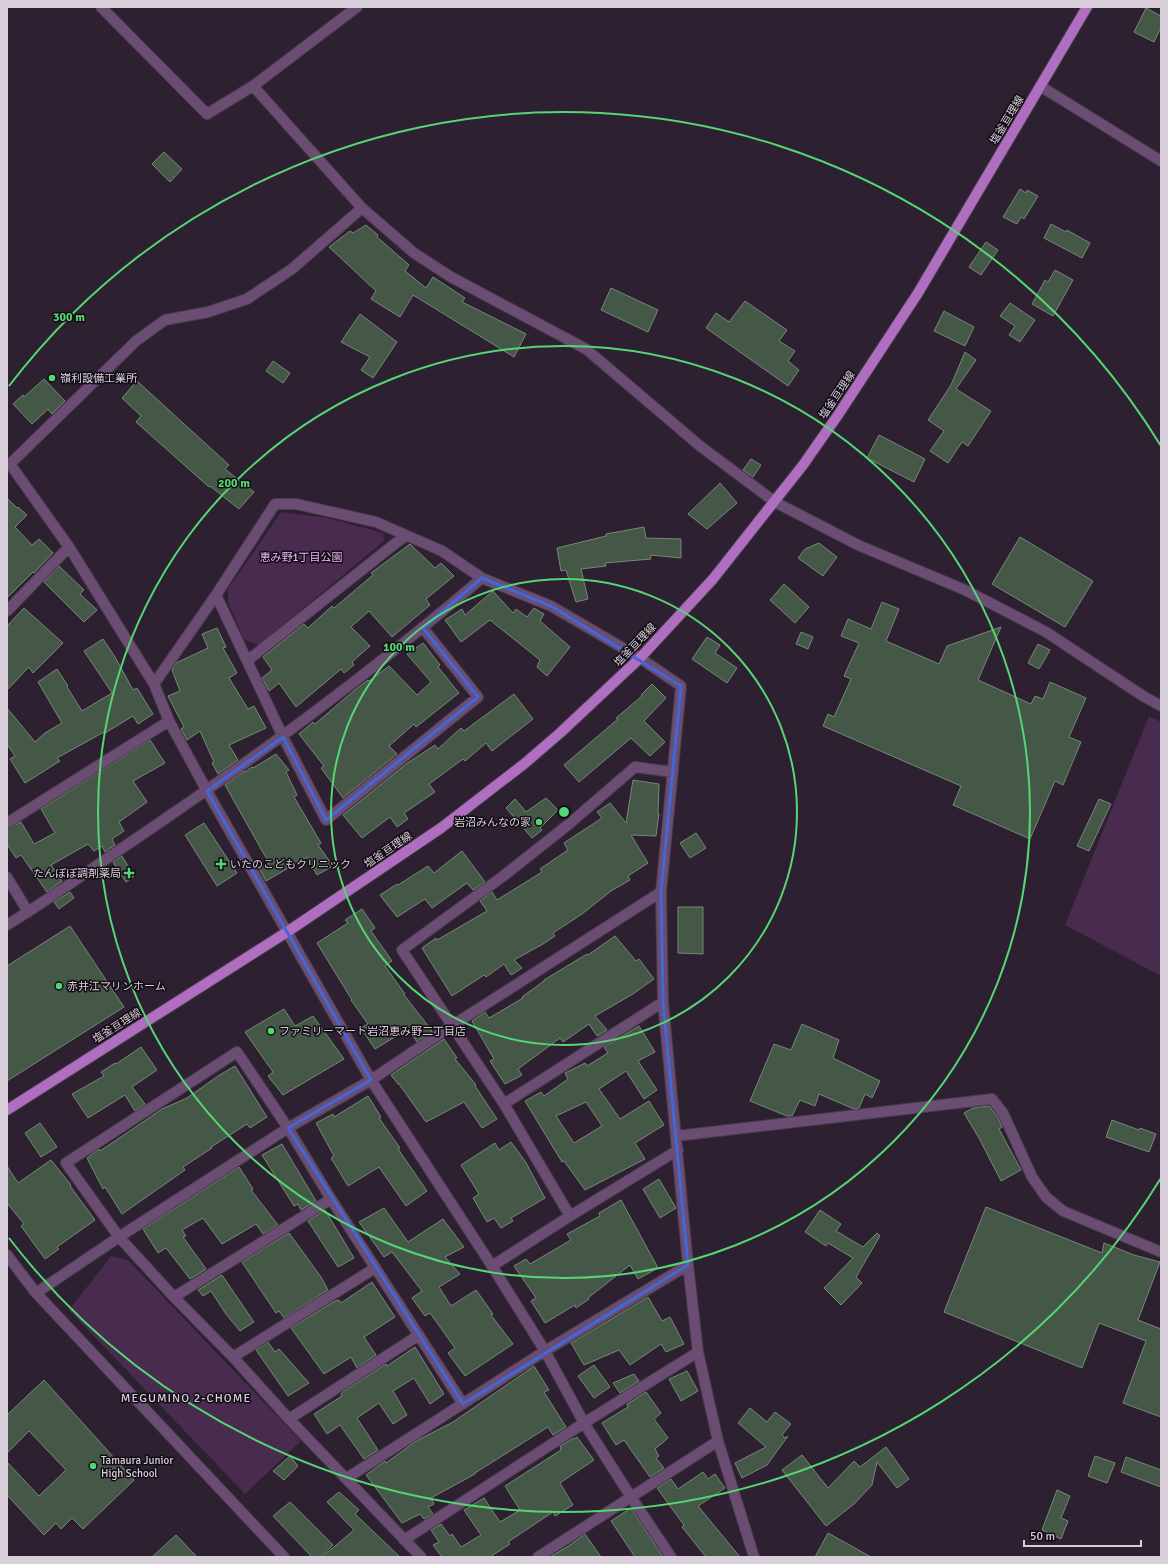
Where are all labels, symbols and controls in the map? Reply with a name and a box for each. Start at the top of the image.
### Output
street label: 塩釜亘理線 [987,93,1027,147]
text: 300 m [53,310,85,325]
street label: 塩釜亘理線 [816,369,858,421]
place label: 嶺利設備工業所 [60,372,138,385]
marker: 嶺利設備工業所 [47,373,57,383]
text: 200 m [218,476,250,491]
park label: 恵み野1丁目公園 [260,551,342,564]
street label: 塩釜亘理線 [611,621,659,669]
text: 100 m [383,640,415,655]
centre of rings [557,805,571,819]
place label: 岩沼みんなの家 [454,816,531,829]
marker: 岩沼みんなの家 [534,817,544,827]
street label: 塩釜亘理線 [362,829,414,871]
marker: いたのこどもクリニック [215,858,227,870]
place label: いたのこどもクリニック [230,858,351,871]
place label: たんぽぽ調剤薬局 [33,867,121,880]
marker: たんぽぽ調剤薬局 [124,868,134,878]
place label: 赤井江マリンホーム [67,980,166,993]
marker: 赤井江マリンホーム [54,981,64,991]
street label: 塩釜亘理線 [90,1006,144,1046]
place label: ファミリーマート岩沼恵み野二丁目店 [279,1025,466,1038]
marker: ファミリーマート岩沼恵み野二丁目店 [266,1026,276,1036]
district label: MEGUMINO 2-CHOME [121,1391,251,1406]
place label: Tamaura Junior High School [101,1454,173,1480]
marker: Tamaura Junior High School [88,1461,98,1471]
scale bar [1024,1522,1141,1548]
text: 50 m [1030,1529,1055,1544]

